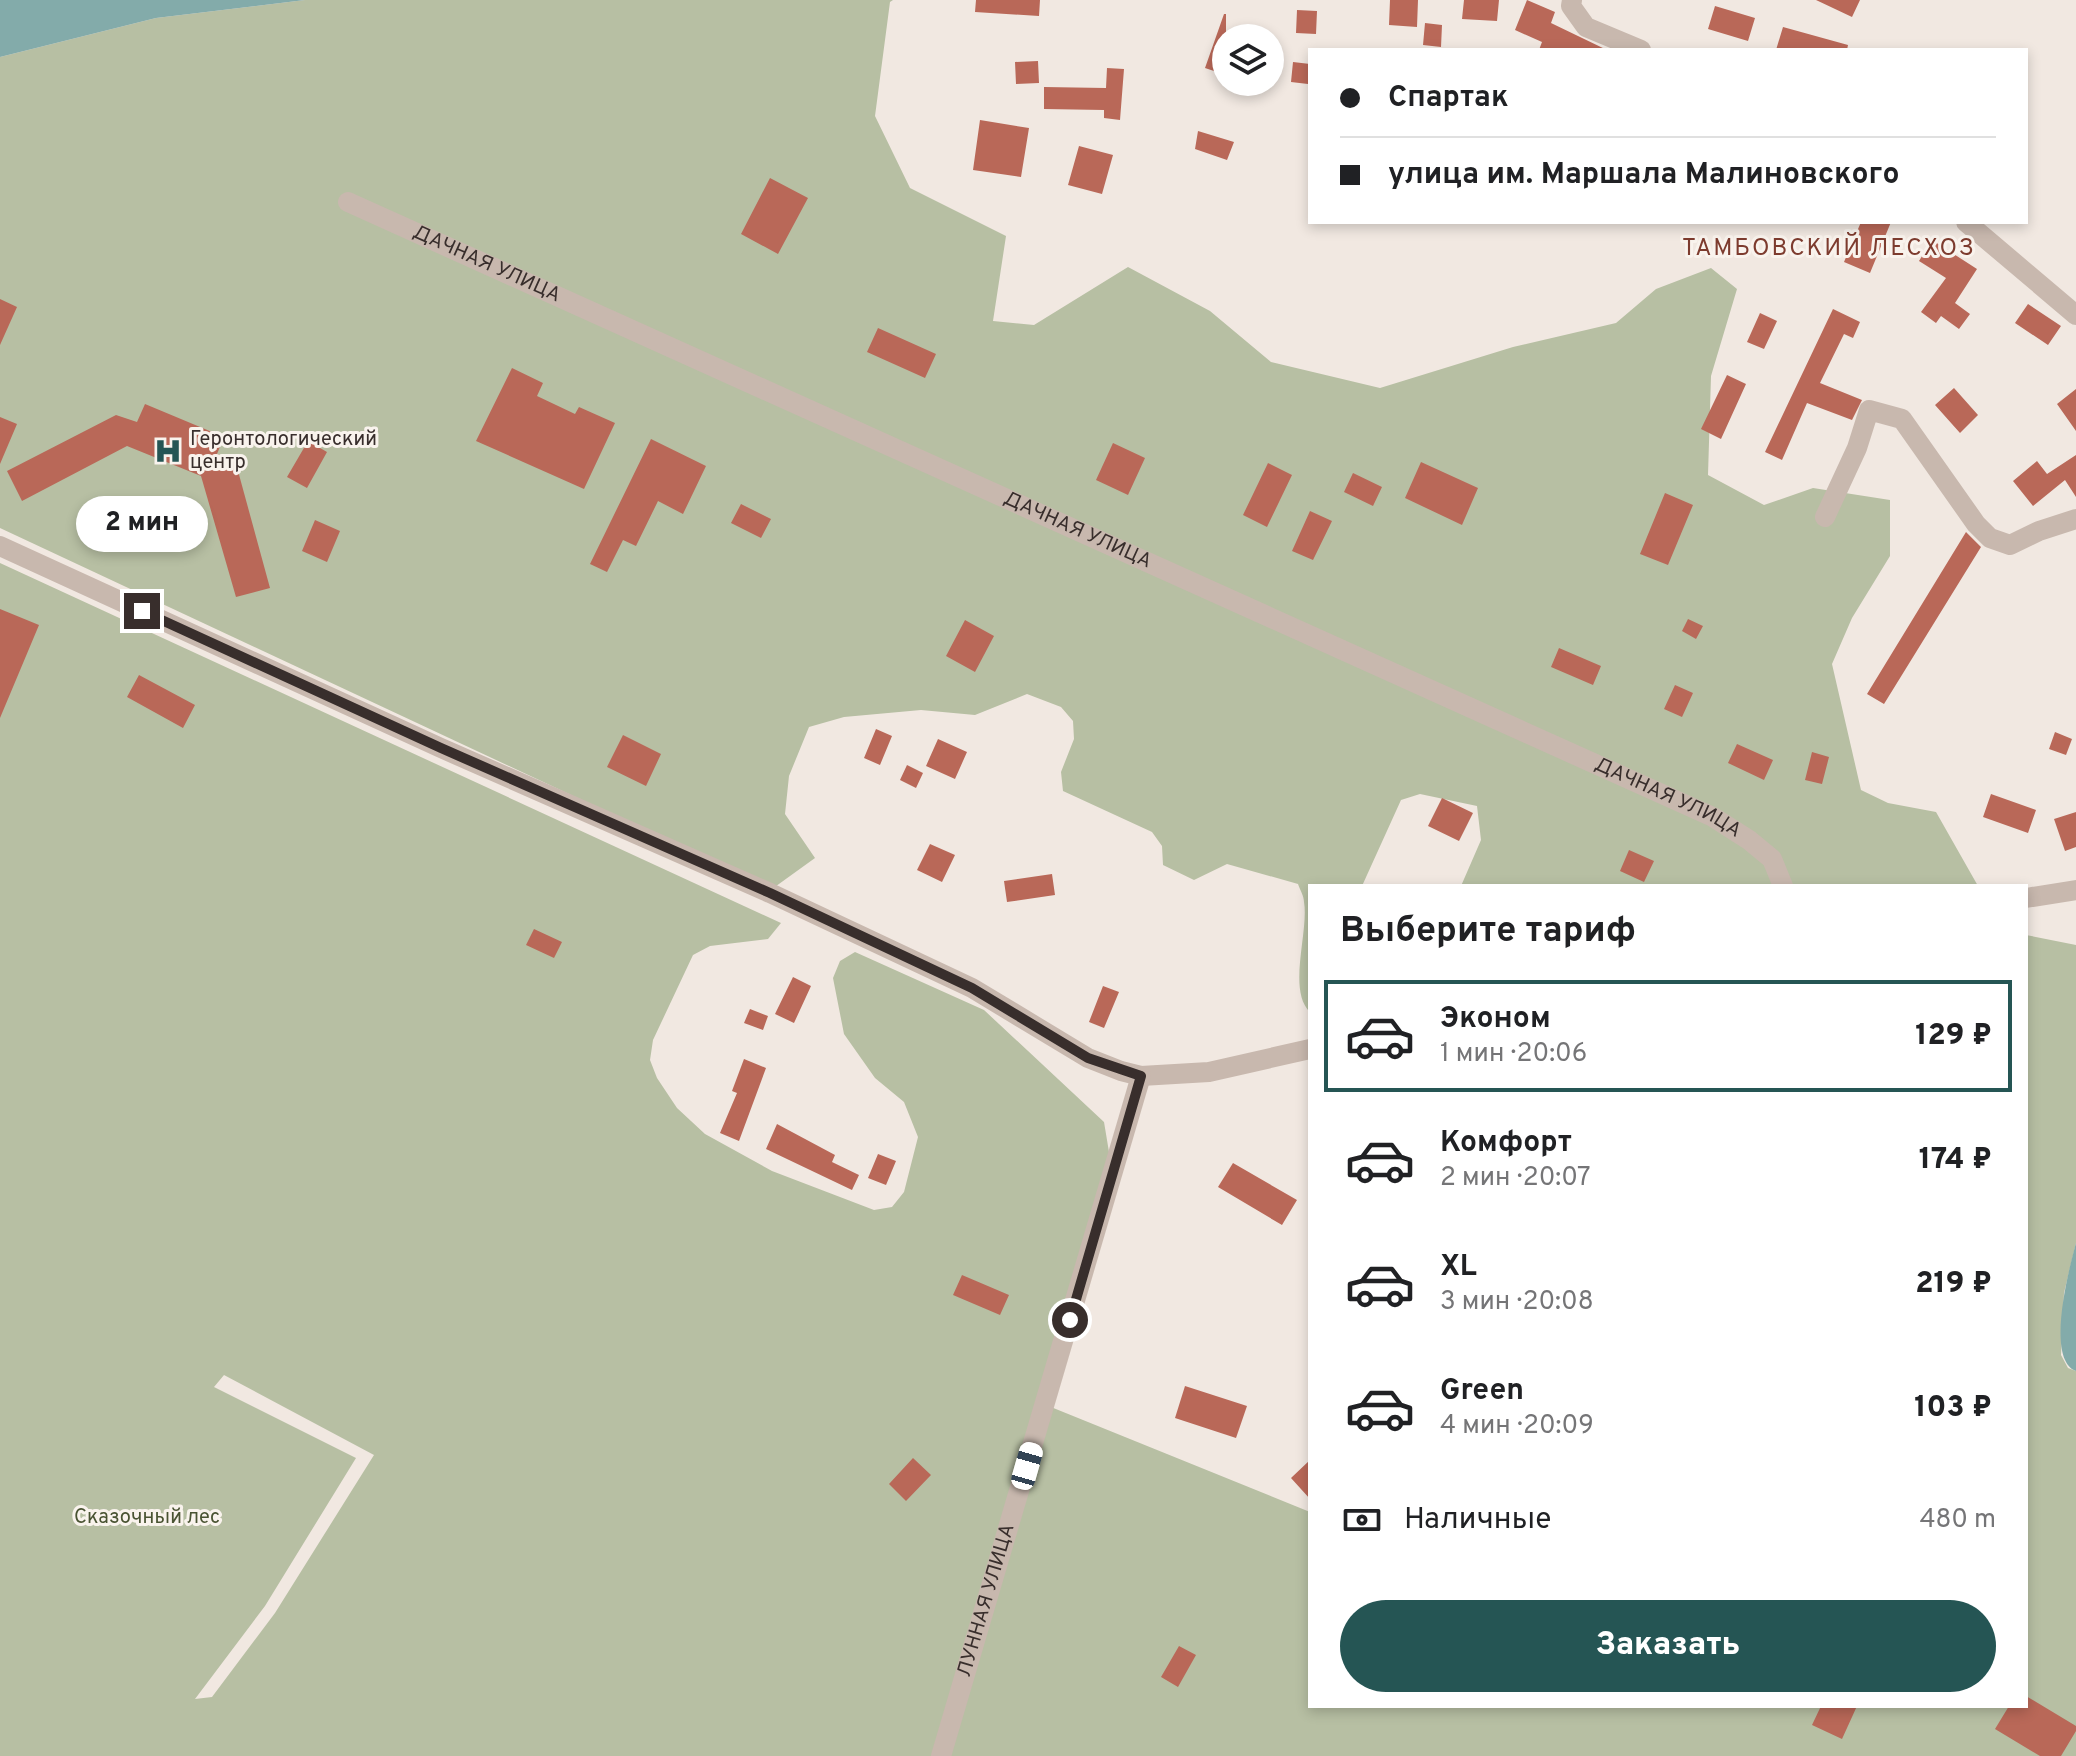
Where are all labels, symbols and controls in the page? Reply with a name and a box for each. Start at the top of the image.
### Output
map controls [1212,24,1284,96]
button: layers [1212,24,1284,96]
text: Спартак [1388,80,1509,117]
text: улица им. Маршала Малиновского [1388,157,1899,194]
street label: ДАЧНАЯ УЛИЦА [409,220,565,309]
district label: ТАМБОВСКИЙ ЛЕСХОЗ [1682,232,1976,264]
place label: Геронтологический центр [190,427,377,476]
hospital icon: Геронтологический центр [153,436,183,466]
street label: ДАЧНАЯ УЛИЦА [999,486,1155,575]
callout: 2 мин [76,495,208,551]
text: 2 мин [105,507,179,540]
route end [124,593,160,629]
street label: ДАЧНАЯ УЛИЦА [1590,752,1746,844]
text: Выберите тариф [1340,909,1636,955]
icon: car [1344,1000,1416,1072]
text: Эконом [1440,1001,1551,1038]
text: 129 ₽ [1915,1018,1992,1055]
text: 1 мин · 20:06 [1440,1038,1587,1071]
icon: car [1344,1124,1416,1196]
text: Комфорт [1440,1125,1572,1162]
text: 174 ₽ [1919,1142,1992,1179]
text: 2 мин · 20:07 [1440,1162,1591,1195]
icon: car [1344,1248,1416,1320]
text: XL [1440,1249,1477,1286]
text: 219 ₽ [1915,1266,1992,1303]
text: 3 мин · 20:08 [1440,1286,1594,1319]
route start [1052,1302,1088,1338]
icon: car [1344,1372,1416,1444]
text: Green [1440,1373,1524,1410]
text: 103 ₽ [1914,1390,1992,1427]
text: 4 мин · 20:09 [1440,1410,1594,1443]
car [1009,1440,1045,1492]
icon: cash [1340,1498,1384,1542]
text: Наличные [1404,1502,1551,1539]
text: 480 m [1919,1504,1996,1537]
park label: Сказочный лес [74,1505,220,1531]
street label: ЛУННАЯ УЛИЦА [952,1521,1022,1680]
button: Заказать [1340,1600,1996,1692]

